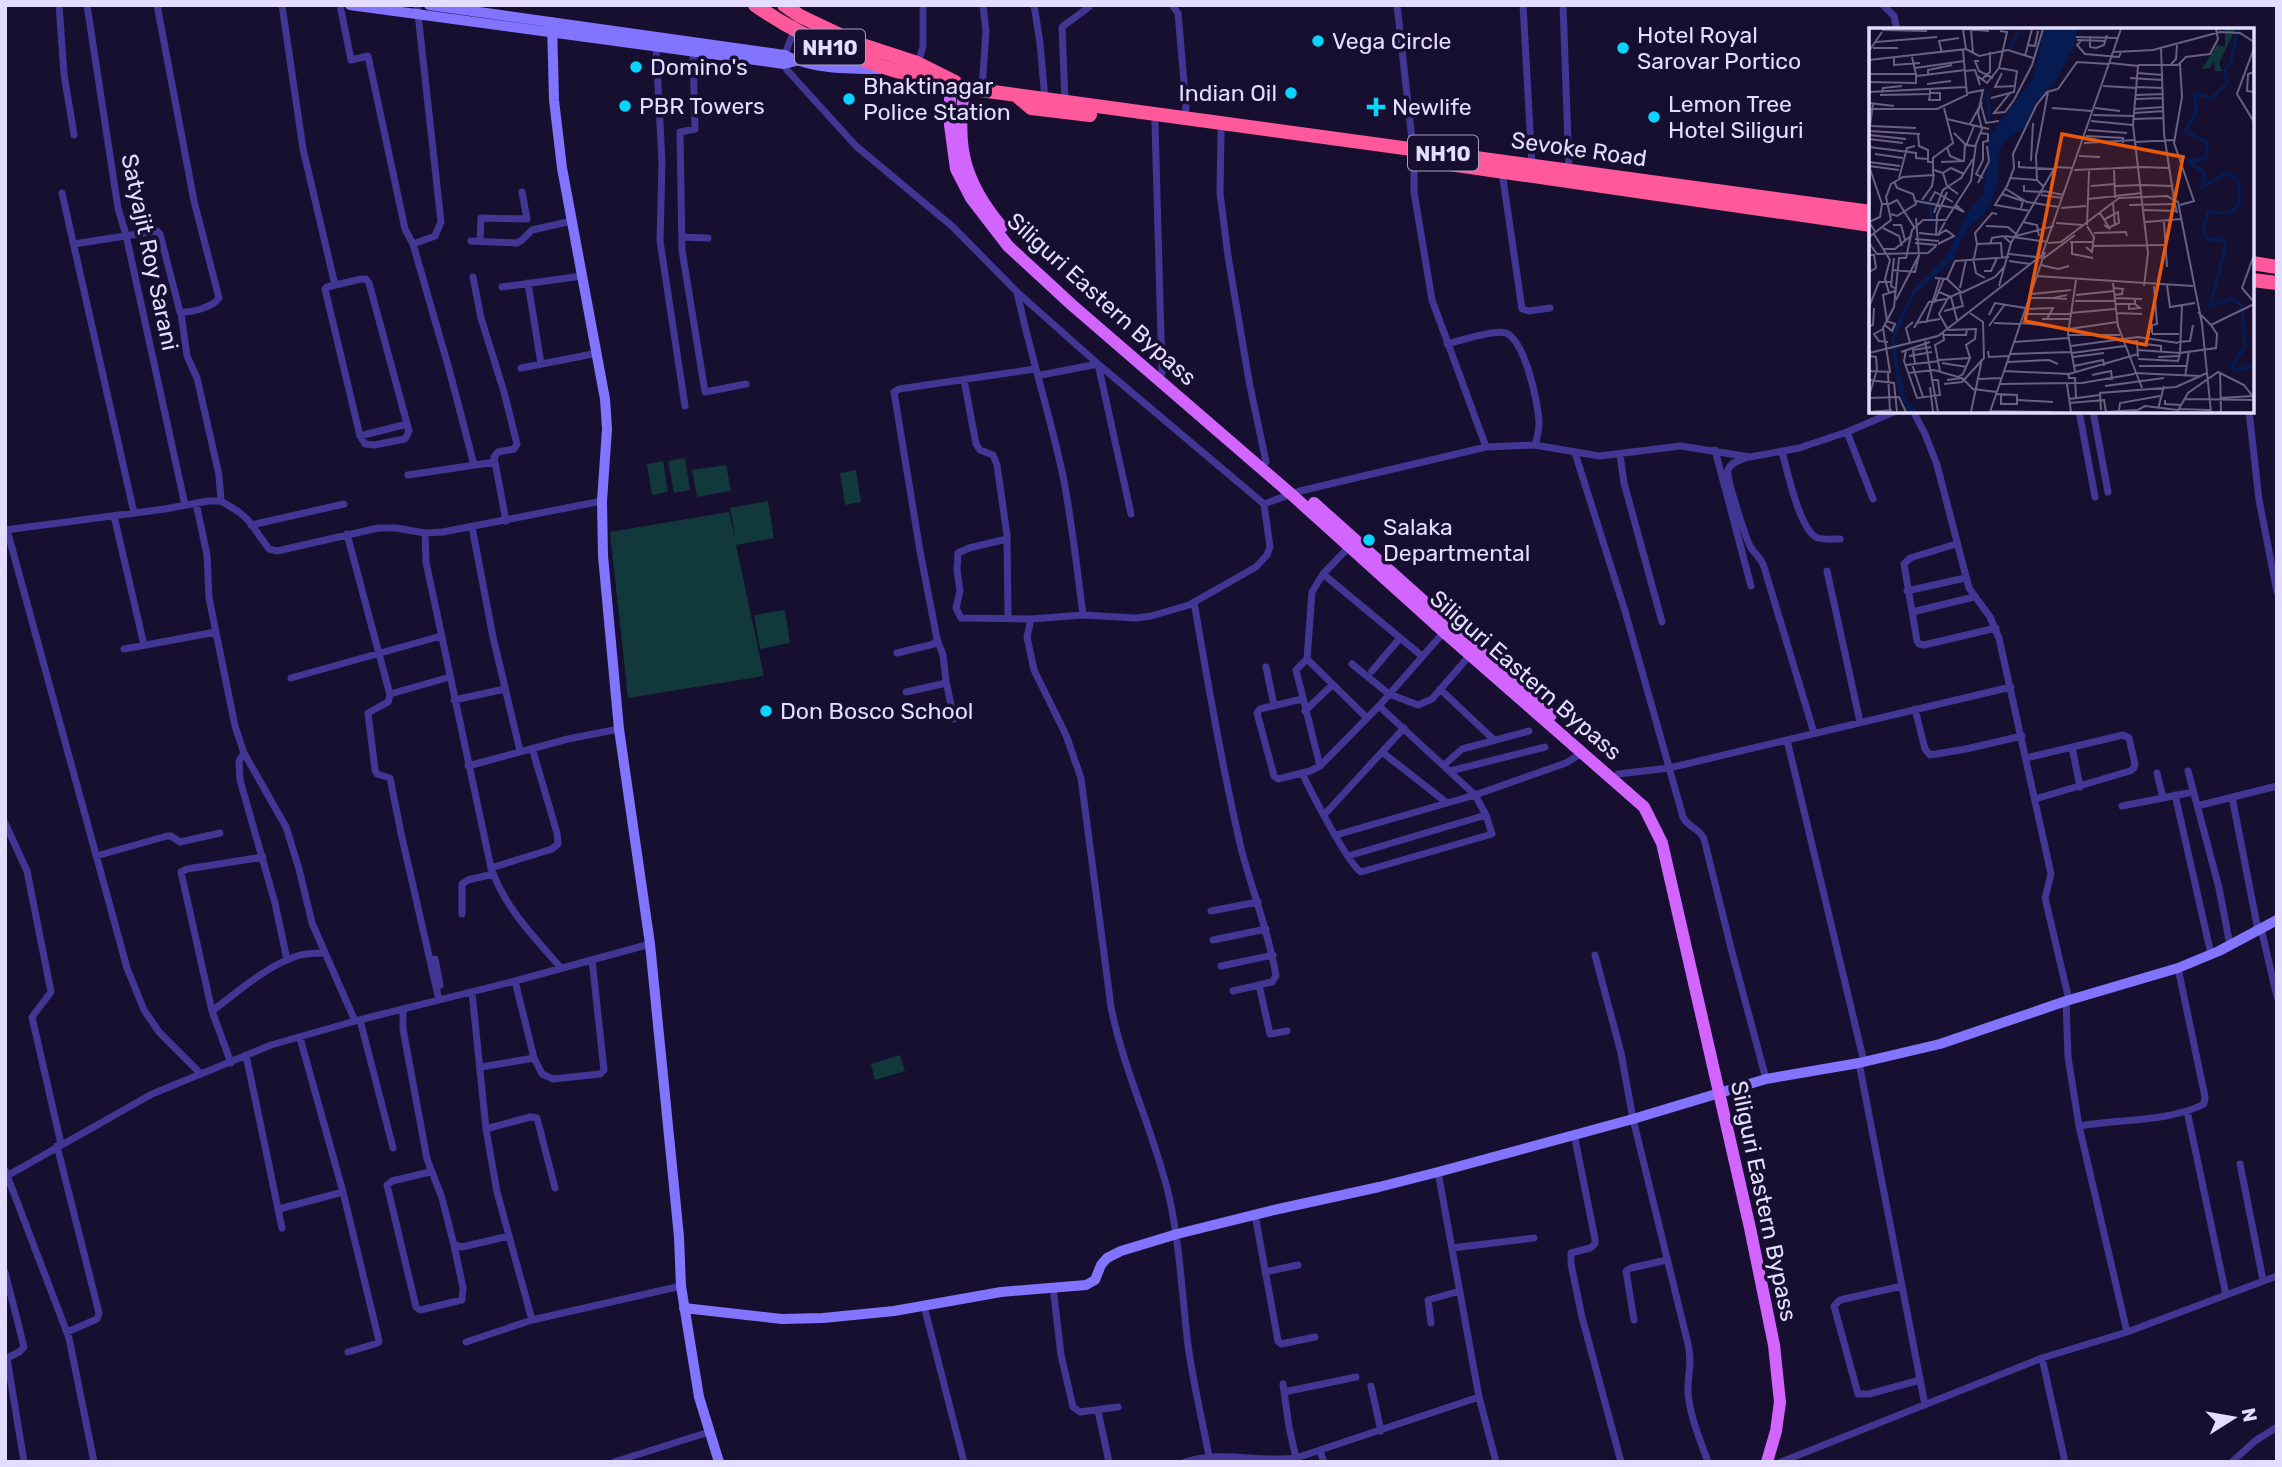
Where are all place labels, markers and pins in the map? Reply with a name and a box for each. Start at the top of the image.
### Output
place label: Hotel Royal Sarovar Portico [1637,21,1801,75]
place label: Vega Circle [1332,27,1451,55]
marker: Vega Circle [1310,33,1326,49]
marker: Hotel Royal Sarovar Portico [1615,40,1631,56]
place label: Domino's [650,53,748,81]
marker: Domino's [628,59,644,75]
place label: Bhaktinagar Police Station [863,72,1011,126]
place label: Indian Oil [1179,79,1277,107]
marker: Indian Oil [1283,85,1299,101]
place label: Lemon Tree Hotel Siliguri [1668,90,1804,144]
marker: Bhaktinagar Police Station [841,91,857,107]
place label: PBR Towers [639,92,765,120]
place label: Newlife [1392,93,1472,121]
marker: Newlife [1366,97,1386,117]
marker: PBR Towers [617,98,633,114]
marker: Lemon Tree Hotel Siliguri [1646,109,1662,125]
place label: Salaka Departmental [1383,513,1530,567]
marker: Salaka Departmental [1361,532,1377,548]
place label: Don Bosco School [780,697,973,725]
marker: Don Bosco School [758,703,774,719]

